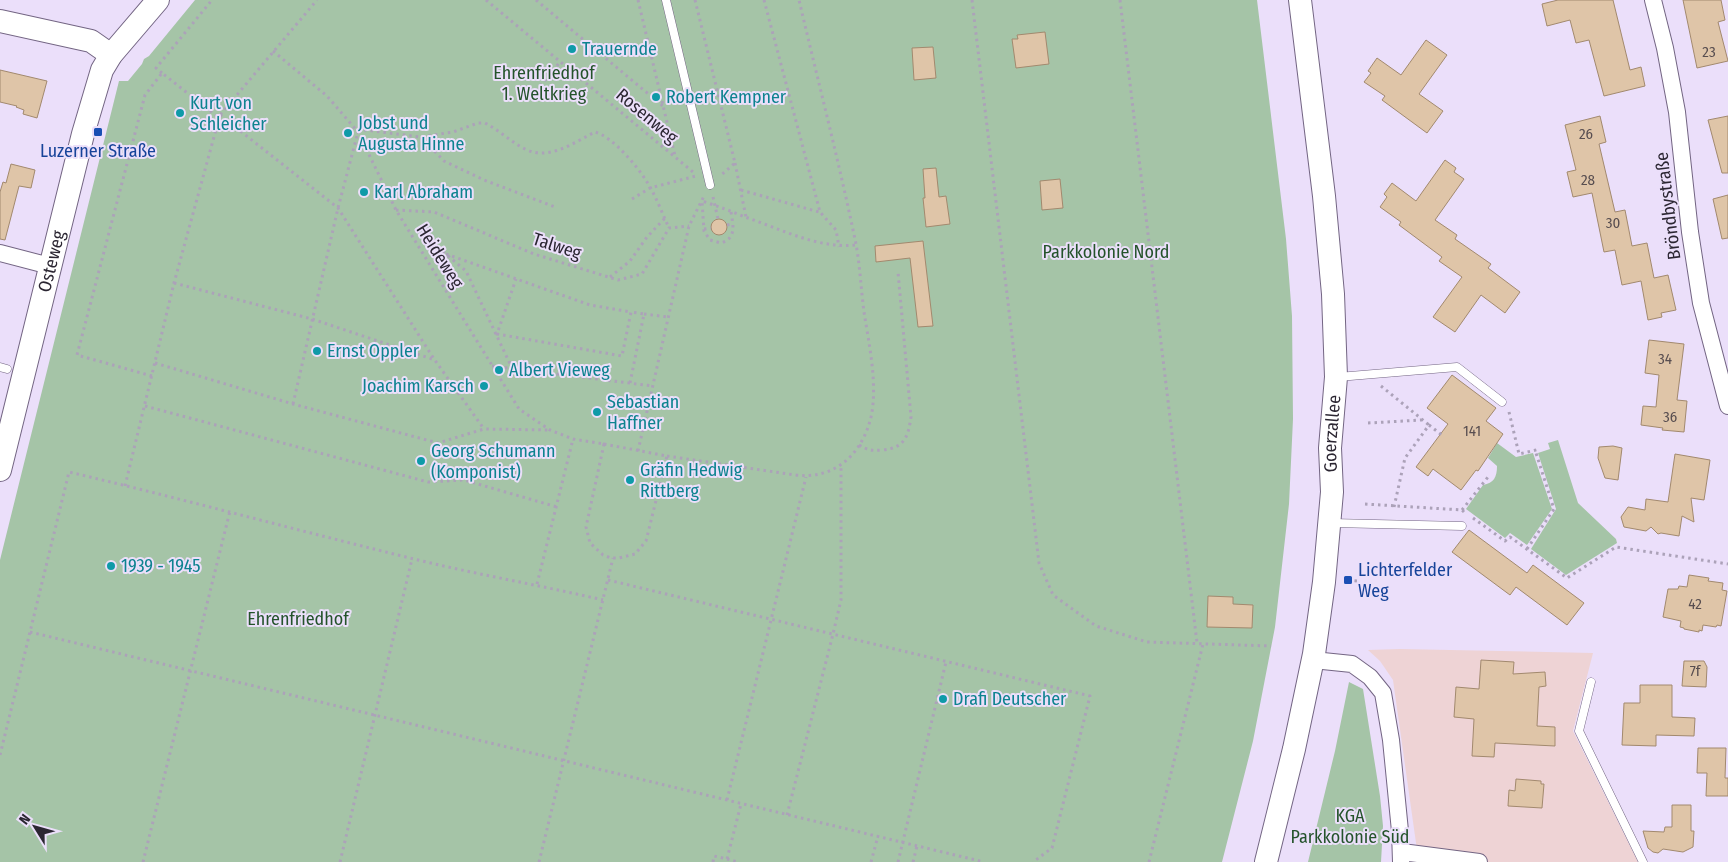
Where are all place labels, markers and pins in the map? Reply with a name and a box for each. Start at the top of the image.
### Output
place label: Trauernde [582,38,657,60]
marker: Trauernde [566,43,578,55]
place label: Robert Kempner [666,86,787,108]
marker: Robert Kempner [650,91,662,103]
place label: Kurt von Schleicher [190,92,267,135]
marker: Kurt von Schleicher [174,107,186,119]
place label: Jobst und Augusta Hinne [358,112,464,155]
marker: Luzerner Straße [92,126,104,138]
marker: Jobst und Augusta Hinne [342,127,354,139]
place label: Luzerner Straße [40,140,156,162]
place label: Karl Abraham [374,181,473,203]
marker: Karl Abraham [358,186,370,198]
place label: Ernst Oppler [327,340,420,362]
marker: Ernst Oppler [311,345,323,357]
place label: Albert Vieweg [509,359,610,381]
marker: Albert Vieweg [493,364,505,376]
place label: Joachim Karsch [362,375,474,397]
marker: Joachim Karsch [478,380,490,392]
place label: Sebastian Haffner [607,391,679,434]
marker: Sebastian Haffner [591,406,603,418]
place label: Georg Schumann (Komponist) [431,440,556,483]
marker: Georg Schumann (Komponist) [415,455,427,467]
place label: Gräfin Hedwig Rittberg [640,459,743,502]
marker: Gräfin Hedwig Rittberg [624,474,636,486]
place label: 1939 - 1945 [121,555,201,577]
place label: Lichterfelder Weg [1358,559,1453,602]
marker: 1939 - 1945 [105,560,117,572]
marker: Lichterfelder Weg [1342,574,1354,586]
place label: Drafi Deutscher [953,688,1067,710]
marker: Drafi Deutscher [937,693,949,705]

